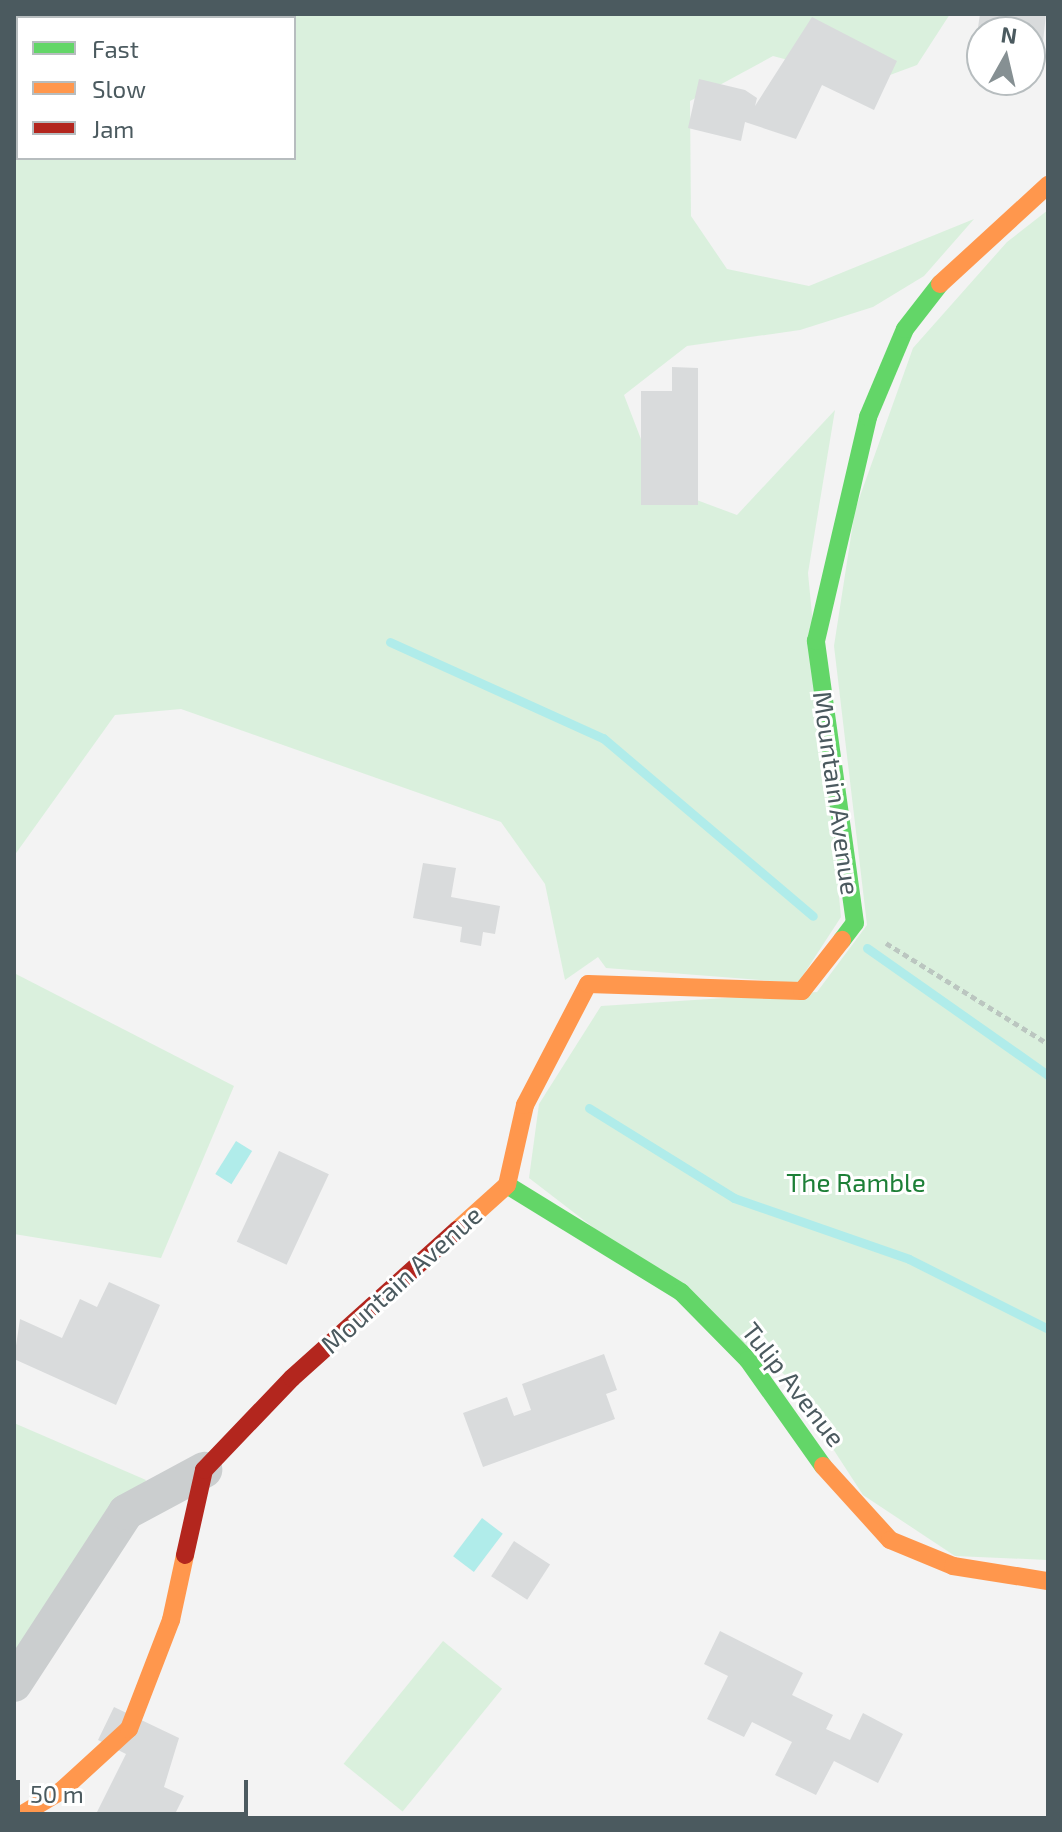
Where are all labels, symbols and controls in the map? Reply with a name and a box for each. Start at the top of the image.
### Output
legend [16,16,296,160]
north arrow [966,16,1046,96]
text: N [999,20,1019,48]
text: Fast [92,34,139,63]
text: Slow [92,74,146,103]
text: Jam [92,114,134,143]
street label: Mountain Avenue [807,689,867,897]
park label: The Ramble [786,1166,926,1198]
street label: Mountain Avenue [314,1198,488,1360]
street label: Tulip Avenue [736,1315,852,1453]
scale bar [20,1764,252,1814]
text: 50 m [30,1779,84,1808]

